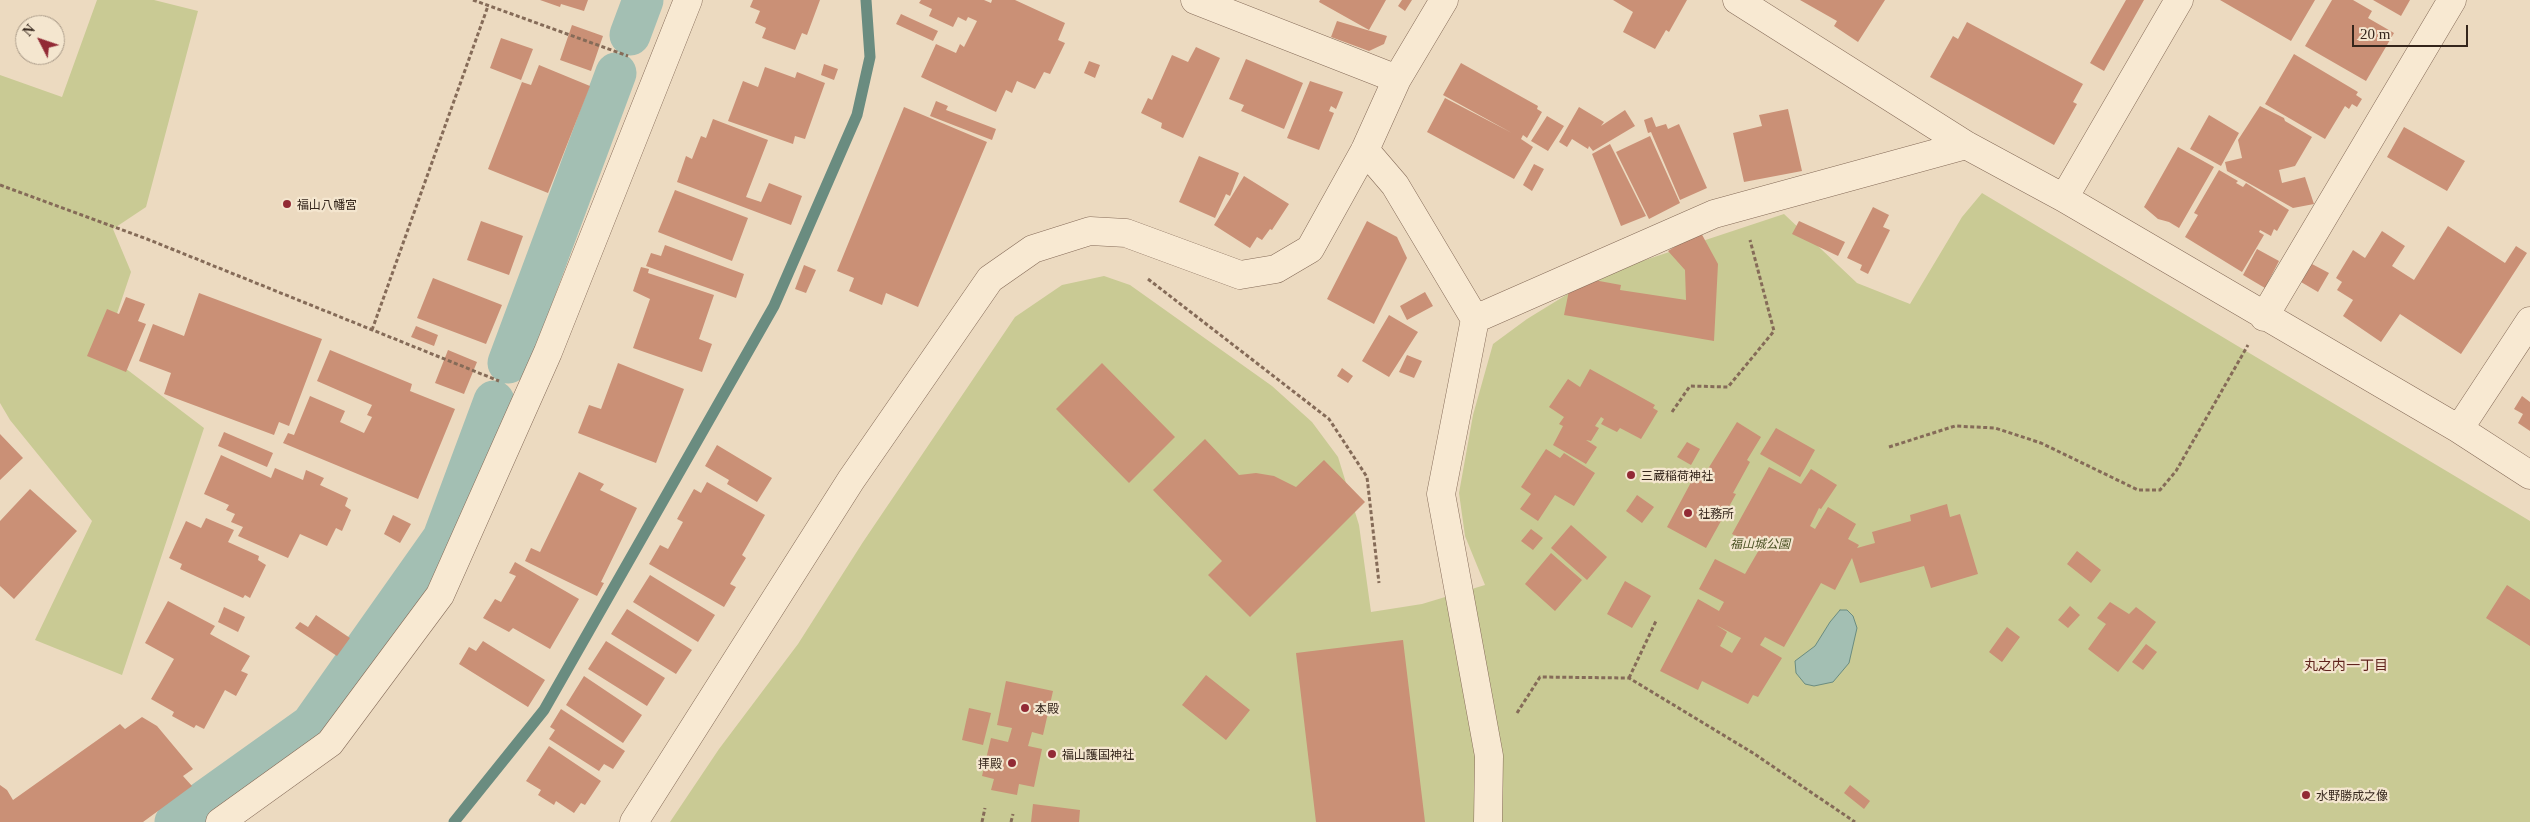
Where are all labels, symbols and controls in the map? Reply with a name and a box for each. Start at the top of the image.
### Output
north arrow [15,15,65,65]
scale bar [2355,15,2471,47]
text: N [20,22,38,39]
text: 20 m [2360,26,2390,42]
place label: 福山八幡宮 [297,197,357,211]
marker: 福山八幡宮 [281,198,293,210]
place label: 三蔵稲荷神社 [1641,468,1713,482]
marker: 三蔵稲荷神社 [1625,469,1637,481]
place label: 社務所 [1698,506,1734,520]
marker: 社務所 [1682,507,1694,519]
park label: 福山城公園 [1730,536,1790,550]
district label: 丸之内一丁目 [2304,657,2388,673]
place label: 本殿 [1035,701,1059,715]
marker: 本殿 [1019,702,1031,714]
place label: 福山護国神社 [1062,747,1134,761]
marker: 福山護国神社 [1046,748,1058,760]
place label: 拝殿 [978,756,1002,770]
marker: 拝殿 [1006,757,1018,769]
place label: 水野勝成之像 [2316,788,2388,802]
marker: 水野勝成之像 [2300,789,2312,801]

